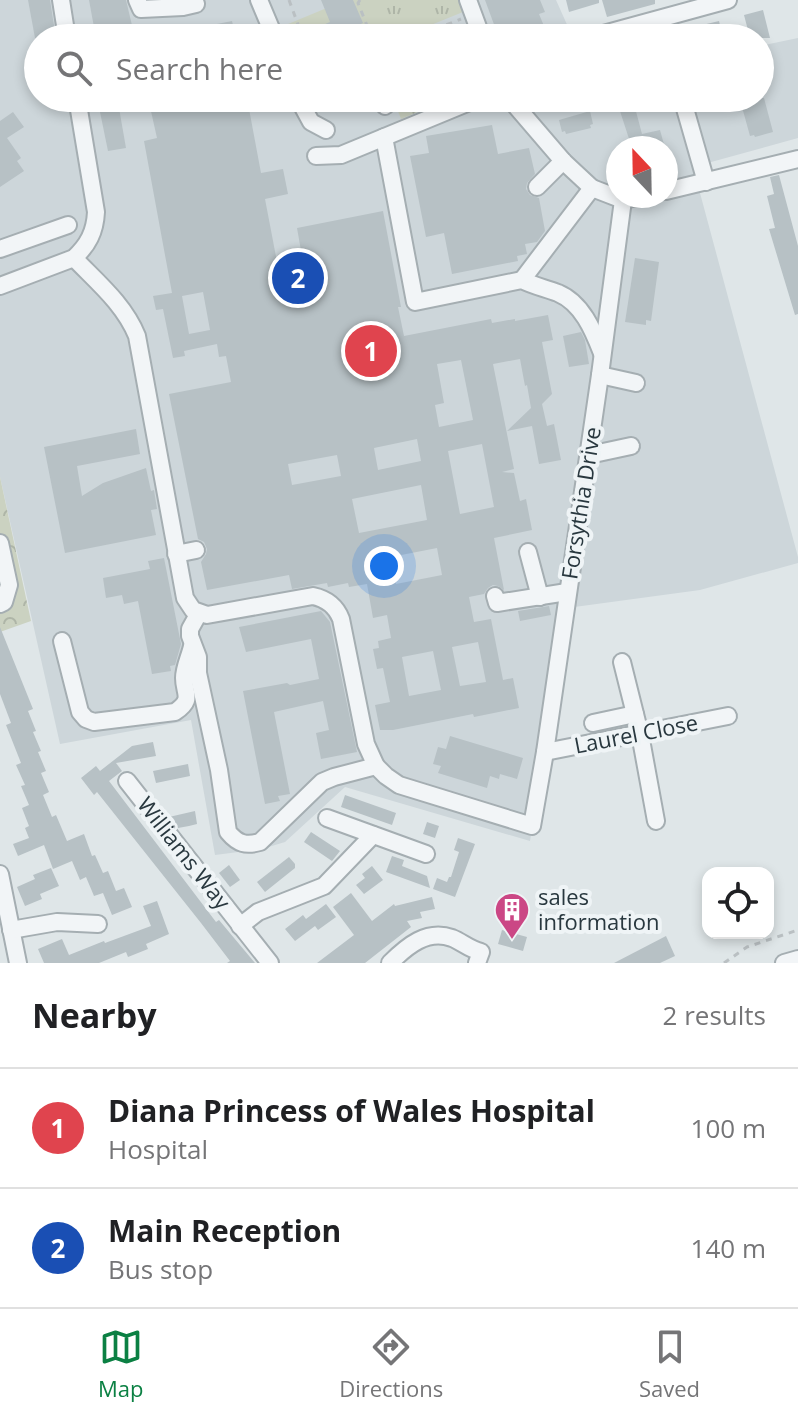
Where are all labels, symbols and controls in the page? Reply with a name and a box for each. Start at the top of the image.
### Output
search box [24,24,774,112]
icon: search [52,46,96,90]
text: Search here [116,48,283,89]
north arrow [606,136,678,208]
pin: 2 [272,248,324,308]
pin: 1 [345,321,397,381]
street label: Forsythia Drive [553,425,607,581]
your location [364,546,404,586]
street label: Laurel Close [571,706,700,760]
street label: Williams Way [131,790,239,916]
map controls [702,867,774,939]
button: locate [702,867,774,939]
place label: sales information [538,881,659,936]
building icon: sales information [493,891,531,941]
text: Nearby [32,992,157,1038]
text: 2 results [663,997,766,1033]
text: Diana Princess of Wales Hospital [108,1090,595,1131]
text: 1 [51,1110,65,1146]
text: 100 m [691,1110,766,1146]
text: Hospital [108,1131,208,1167]
text: Main Reception [108,1210,341,1251]
text: 2 [51,1230,65,1266]
text: 140 m [691,1230,766,1266]
text: Bus stop [108,1251,213,1287]
tab: Map [98,1325,143,1403]
tab: Directions [339,1325,443,1403]
tab: Saved [639,1325,700,1403]

